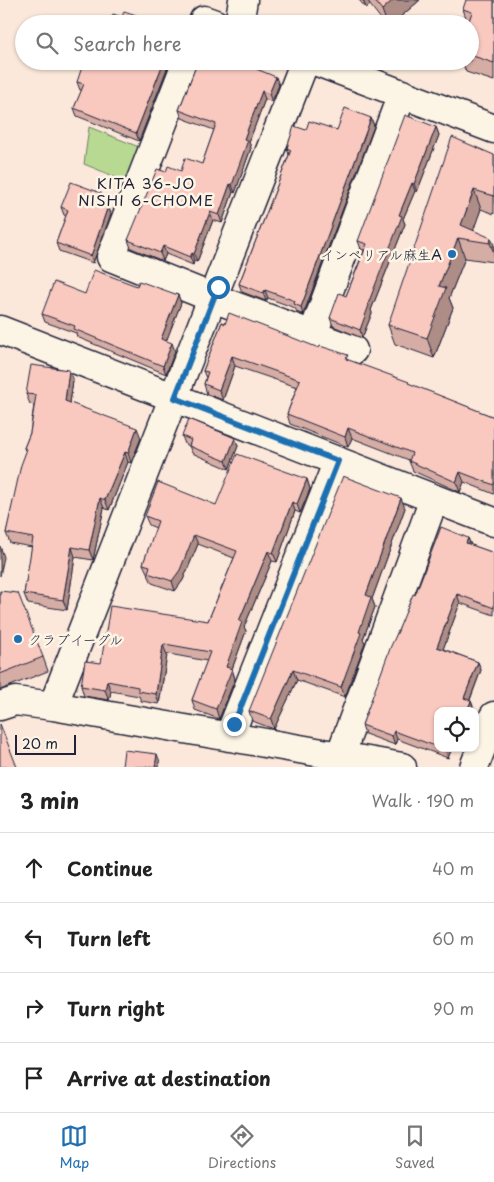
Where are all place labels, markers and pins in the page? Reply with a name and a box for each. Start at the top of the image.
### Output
place label: インペリアル麻生A [320,244,442,265]
marker: インペリアル麻生A [446,248,458,260]
place label: クラブイーグル [28,629,123,650]
marker: クラブイーグル [12,633,24,645]

